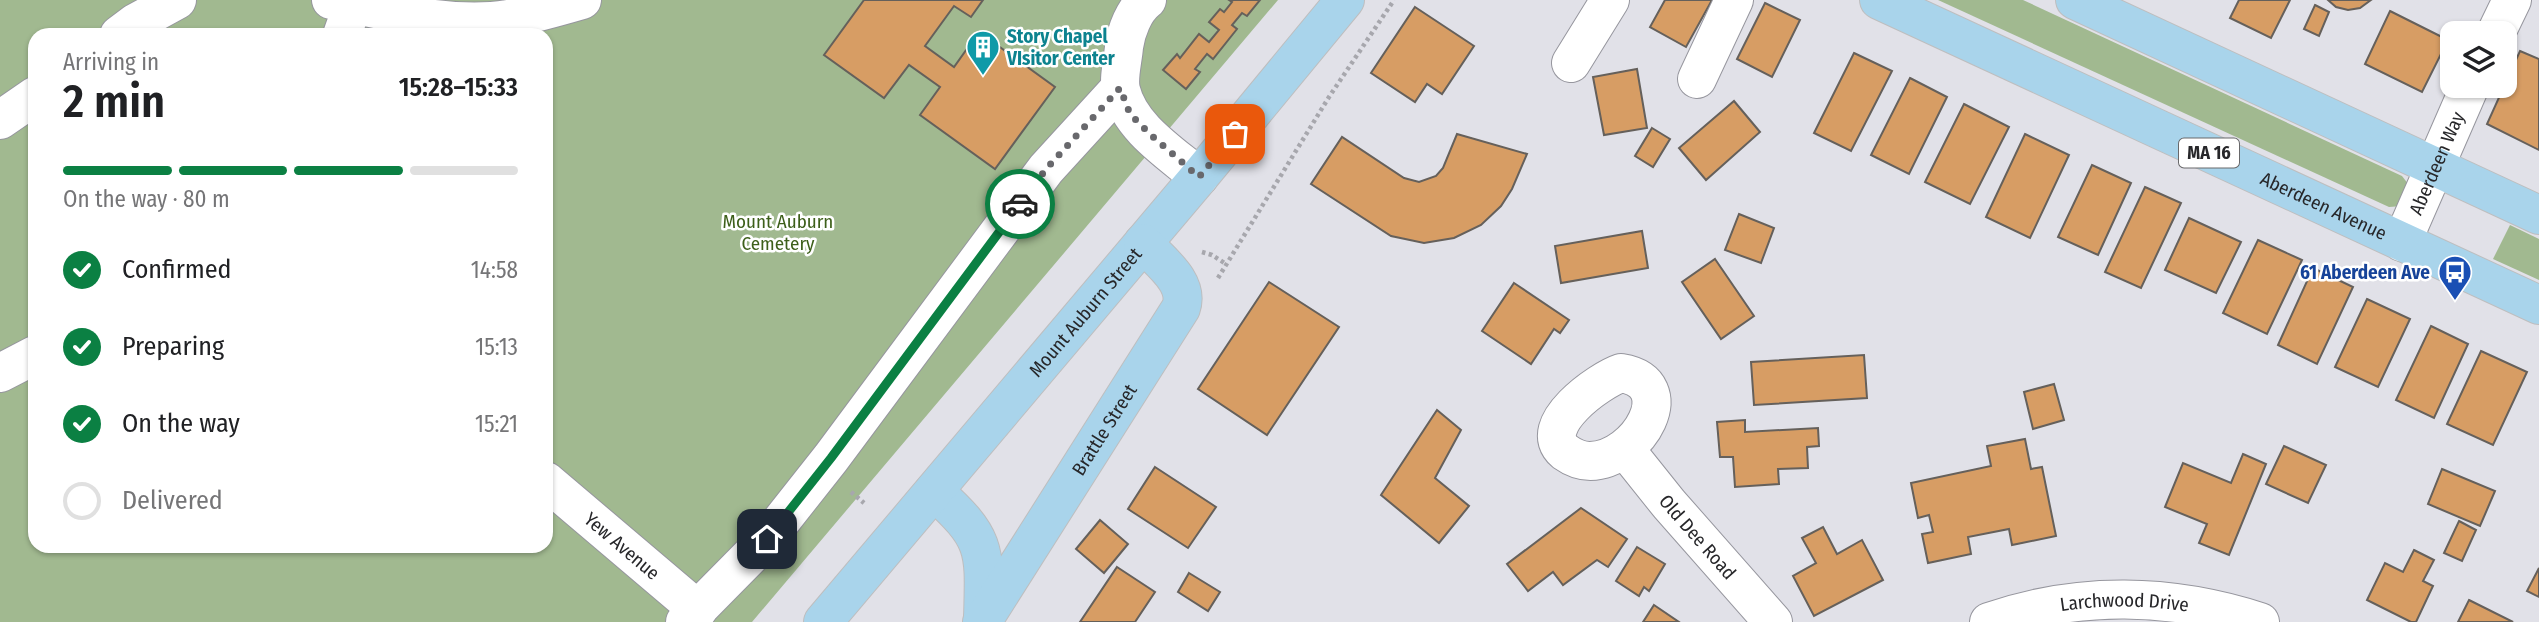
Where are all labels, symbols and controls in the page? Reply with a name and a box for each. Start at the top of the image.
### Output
map controls [2440,21,2517,98]
button: layers [2440,21,2517,98]
place label: Story Chapel VIsitor Center [1006,25,1116,70]
building icon: Story Chapel VIsitor Center [964,28,1002,77]
text: Arriving in [63,48,159,76]
text: 15:28–15:33 [399,72,518,103]
text: 2 min [63,74,165,129]
pin [1205,104,1265,164]
street label: Aberdeen Way [2404,108,2470,218]
icon: bag [1216,115,1254,153]
road number: MA 16 [2179,138,2239,168]
street label: Aberdeen Avenue [2257,167,2390,245]
courier [985,169,1055,239]
text: On the way · 80 m [63,185,230,213]
icon: car [1001,185,1039,223]
park label: Mount Auburn Cemetery [723,210,833,255]
street label: Mount Auburn Street [1024,242,1147,382]
icon: check [63,251,101,289]
bus stop icon: 61 Aberdeen Ave [2436,253,2474,302]
text: Confirmed [122,254,232,285]
text: 14:58 [471,256,518,284]
place label: 61 Aberdeen Ave [2300,261,2430,284]
icon: check [63,328,101,366]
text: Preparing [122,331,224,362]
text: 15:13 [475,333,518,361]
street label: Brattle Street [1067,379,1142,480]
icon: check [63,405,101,443]
text: On the way [122,408,240,439]
text: 15:21 [475,410,518,438]
text: Delivered [122,485,223,516]
street label: Old Dee Road [1654,490,1741,584]
street label: Yew Avenue [579,508,664,585]
pin [737,509,797,569]
icon: home [748,520,786,558]
street label: Larchwood Drive [2059,588,2190,617]

